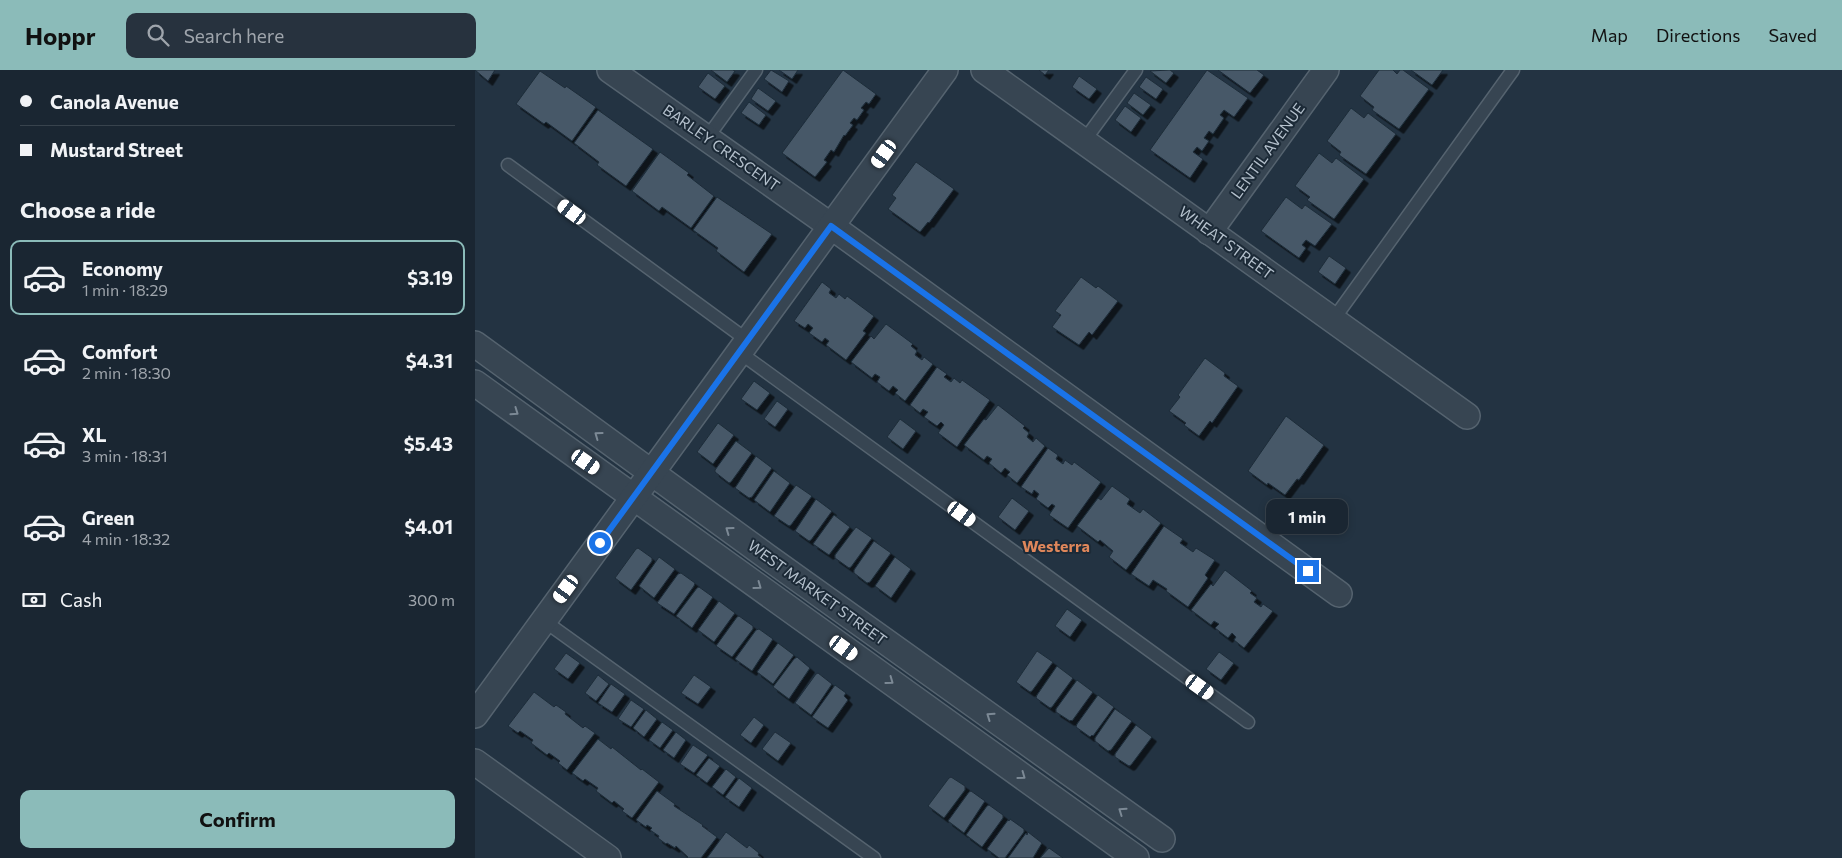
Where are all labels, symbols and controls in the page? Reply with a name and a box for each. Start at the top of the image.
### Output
search box [126,13,476,58]
text: Hoppr [25,21,96,50]
icon: search [144,21,172,49]
text: Search here [184,24,284,47]
text: Map [1591,24,1628,46]
text: Directions [1656,24,1740,46]
text: Saved [1768,24,1817,46]
text: Canola Avenue [50,90,179,113]
street label: LENTIL AVENUE [1226,99,1308,202]
street label: BARLEY CRESCENT [660,100,784,194]
car [869,137,898,171]
text: Mustard Street [50,138,183,161]
text: Choose a ride [20,196,155,223]
car [555,197,588,227]
street label: WHEAT STREET [1176,202,1278,283]
icon: car [22,255,67,300]
text: Economy [82,257,163,280]
text: $3.19 [407,266,453,289]
text: 1 min · 18:29 [82,280,168,299]
icon: car [22,338,67,383]
text: Comfort [82,340,158,363]
text: $4.31 [406,349,453,372]
text: 2 min · 18:30 [82,363,171,382]
one-way arrow [509,406,518,414]
icon: car [22,421,67,466]
text: XL [82,423,107,446]
text: $5.43 [404,432,453,455]
one-way arrow [595,432,604,440]
text: 3 min · 18:31 [82,446,168,465]
car [569,447,602,477]
callout: 1 min [1267,498,1349,534]
car [945,499,978,529]
icon: car [22,504,67,549]
text: Green [82,506,134,529]
text: 1 min [1288,507,1326,526]
text: $4.01 [405,515,453,538]
one-way arrow [726,527,735,536]
text: 4 min · 18:32 [82,529,170,548]
route start [589,532,611,554]
street label: WEST MARKET STREET [745,536,891,649]
district label: Westerra [1022,536,1090,555]
route end [1297,560,1319,582]
car [551,572,580,606]
one-way arrow [752,580,762,589]
icon: cash [20,586,48,614]
text: Cash [60,588,102,611]
text: 300 m [408,590,455,609]
car [827,633,860,663]
car [1183,672,1216,702]
one-way arrow [884,675,894,684]
one-way arrow [986,713,996,722]
one-way arrow [1016,770,1026,779]
button: Confirm [20,790,455,848]
one-way arrow [1118,808,1128,817]

